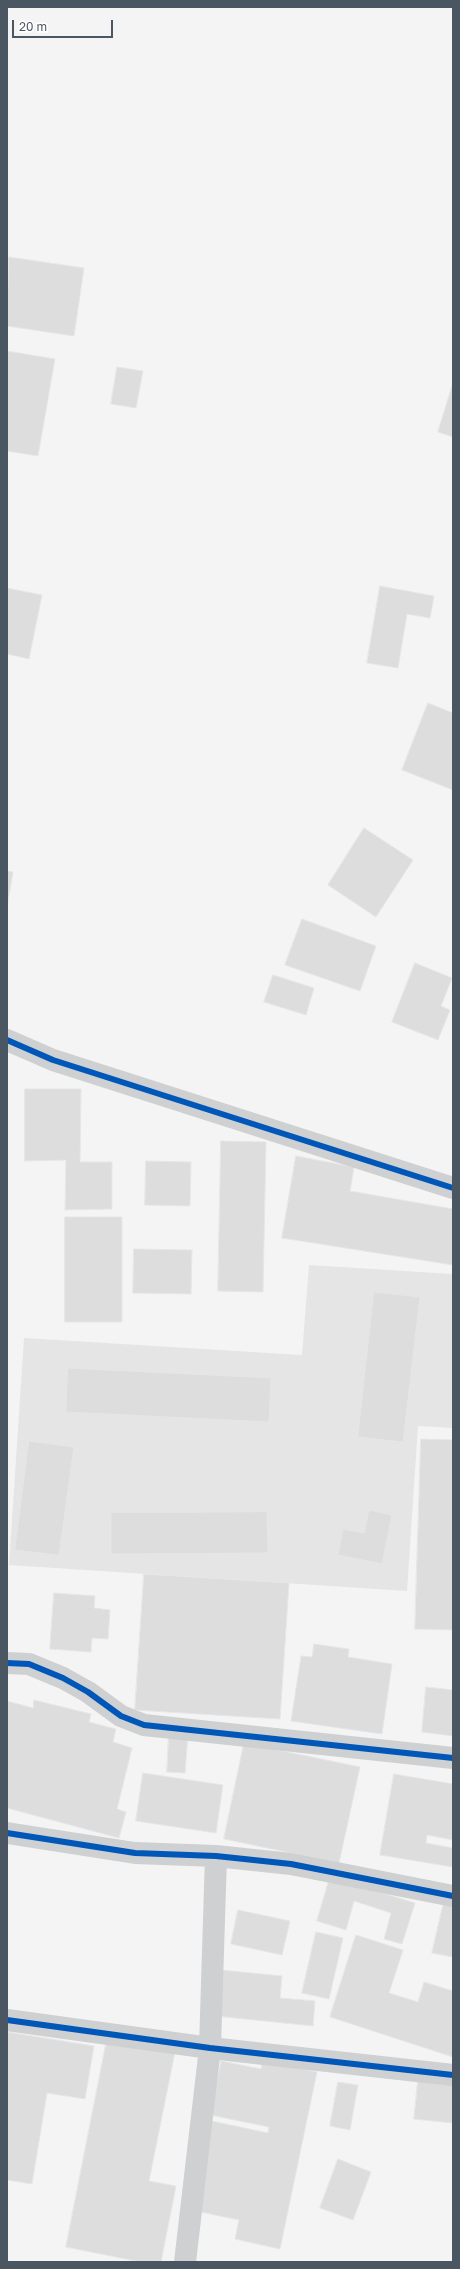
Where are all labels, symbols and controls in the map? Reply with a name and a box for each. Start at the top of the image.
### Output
scale bar [14,12,115,38]
text: 20 m [19,19,47,34]

